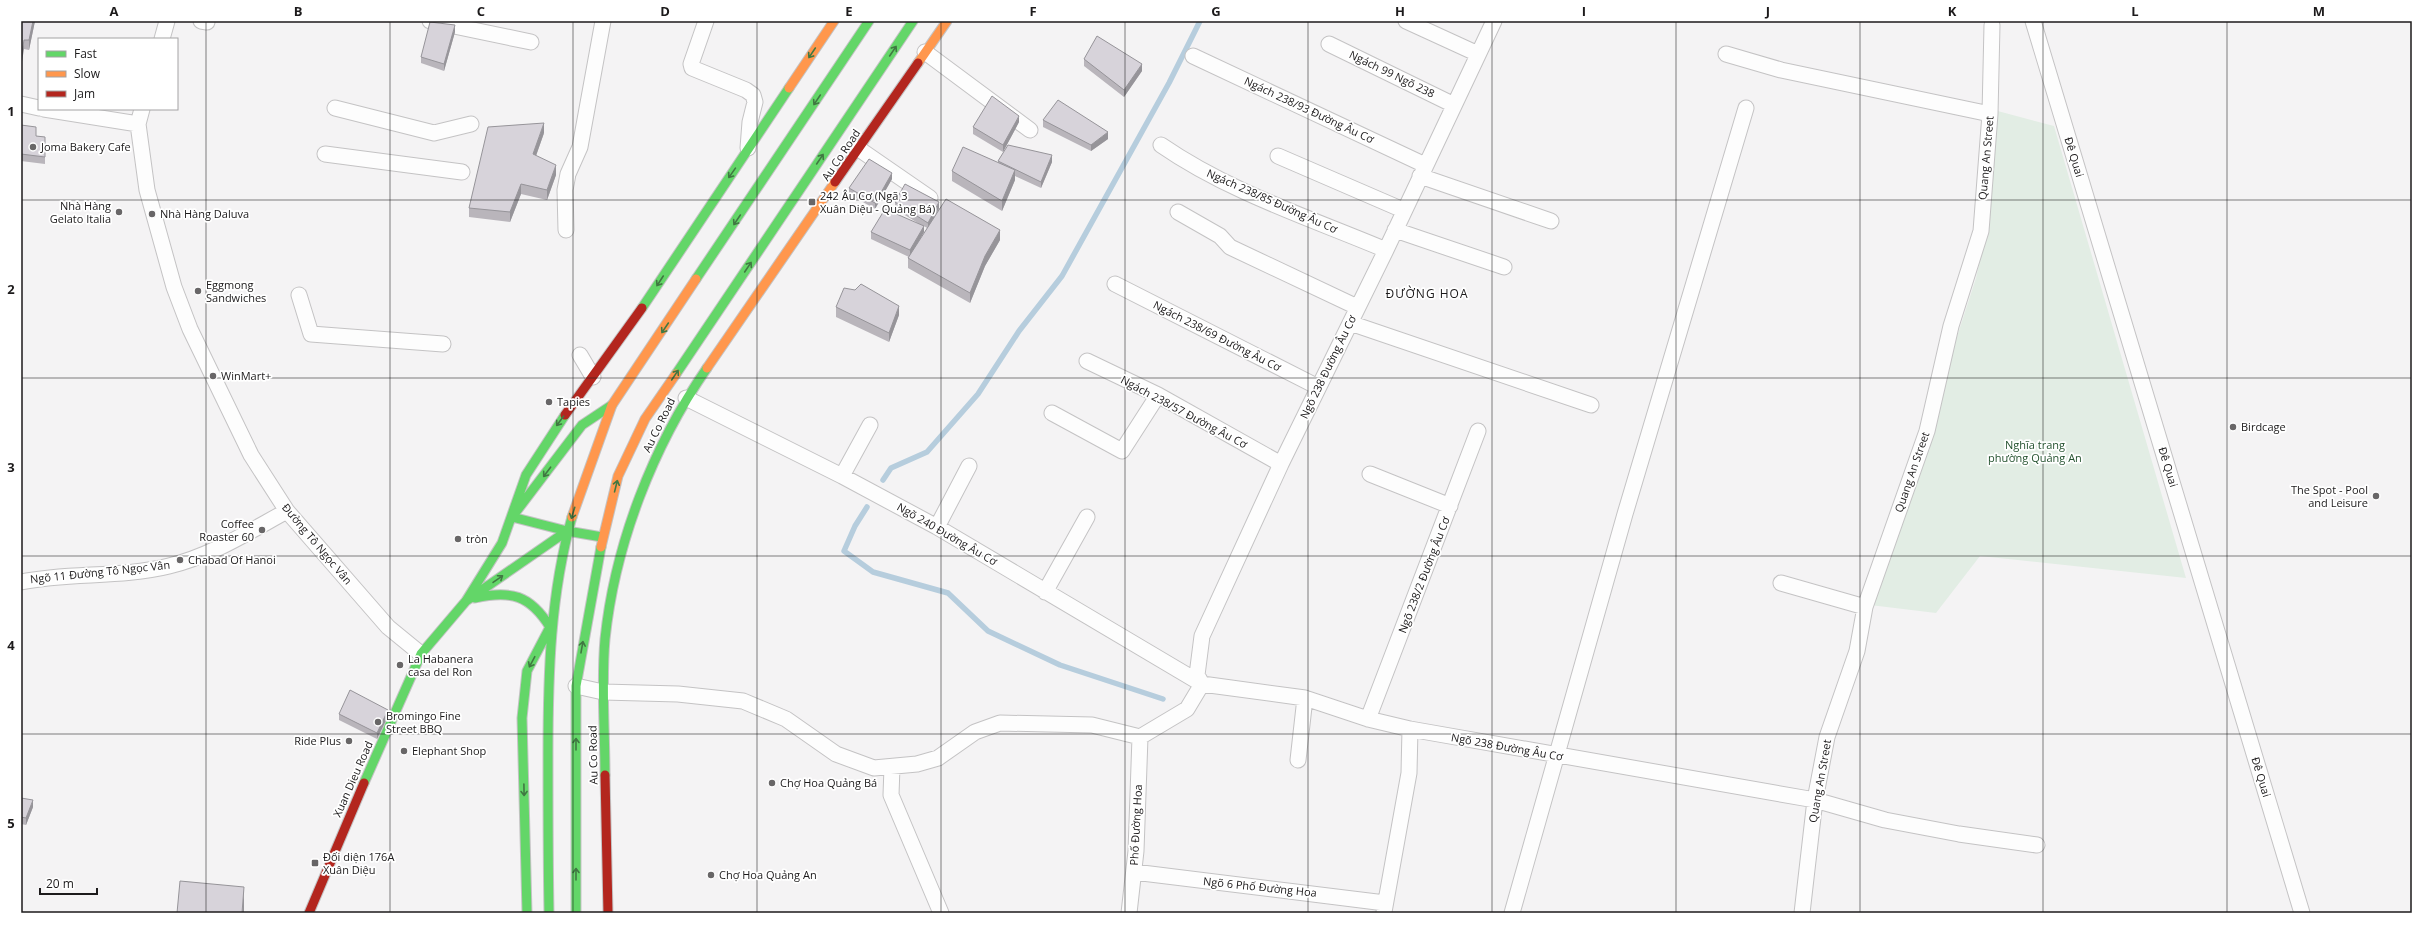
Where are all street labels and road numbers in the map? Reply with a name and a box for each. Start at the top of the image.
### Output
street label: Ngách 99 Ngõ 238 [1347,46,1437,101]
street label: Ngách 238/93 Đường Âu Cơ [1242,73,1377,146]
street label: Quang An Street [1974,115,1997,201]
street label: Au Co Road [818,126,863,183]
street label: Đê Quai [2061,135,2088,179]
street label: Ngách 238/85 Đường Âu Cơ [1205,165,1340,236]
street label: Ngách 238/69 Đường Âu Cơ [1151,297,1284,374]
street label: Ngõ 238 Đường Âu Cơ [1296,312,1359,421]
street label: Ngách 238/57 Đường Âu Cơ [1118,372,1250,451]
street label: Au Co Road [639,395,678,455]
street label: Quang An Street [1891,429,1932,514]
street label: Đê Quai [2155,445,2182,489]
street label: Ngõ 240 Đường Âu Cơ [894,499,1000,569]
street label: Đường Tô Ngọc Vân [279,500,356,587]
street label: Ngõ 238/2 Đường Âu Cơ [1394,514,1453,635]
street label: Ngõ 11 Đường Tô Ngọc Vân [29,557,171,586]
street label: Au Co Road [584,725,601,785]
street label: Ngõ 238 Đường Âu Cơ [1450,729,1564,764]
street label: Xuan Dieu Road [329,738,376,819]
street label: Quang An Street [1805,738,1834,824]
street label: Đê Quai [2248,755,2275,799]
street label: Phố Đường Hoa [1126,784,1145,866]
street label: Ngõ 6 Phố Đường Hoa [1203,873,1318,900]

